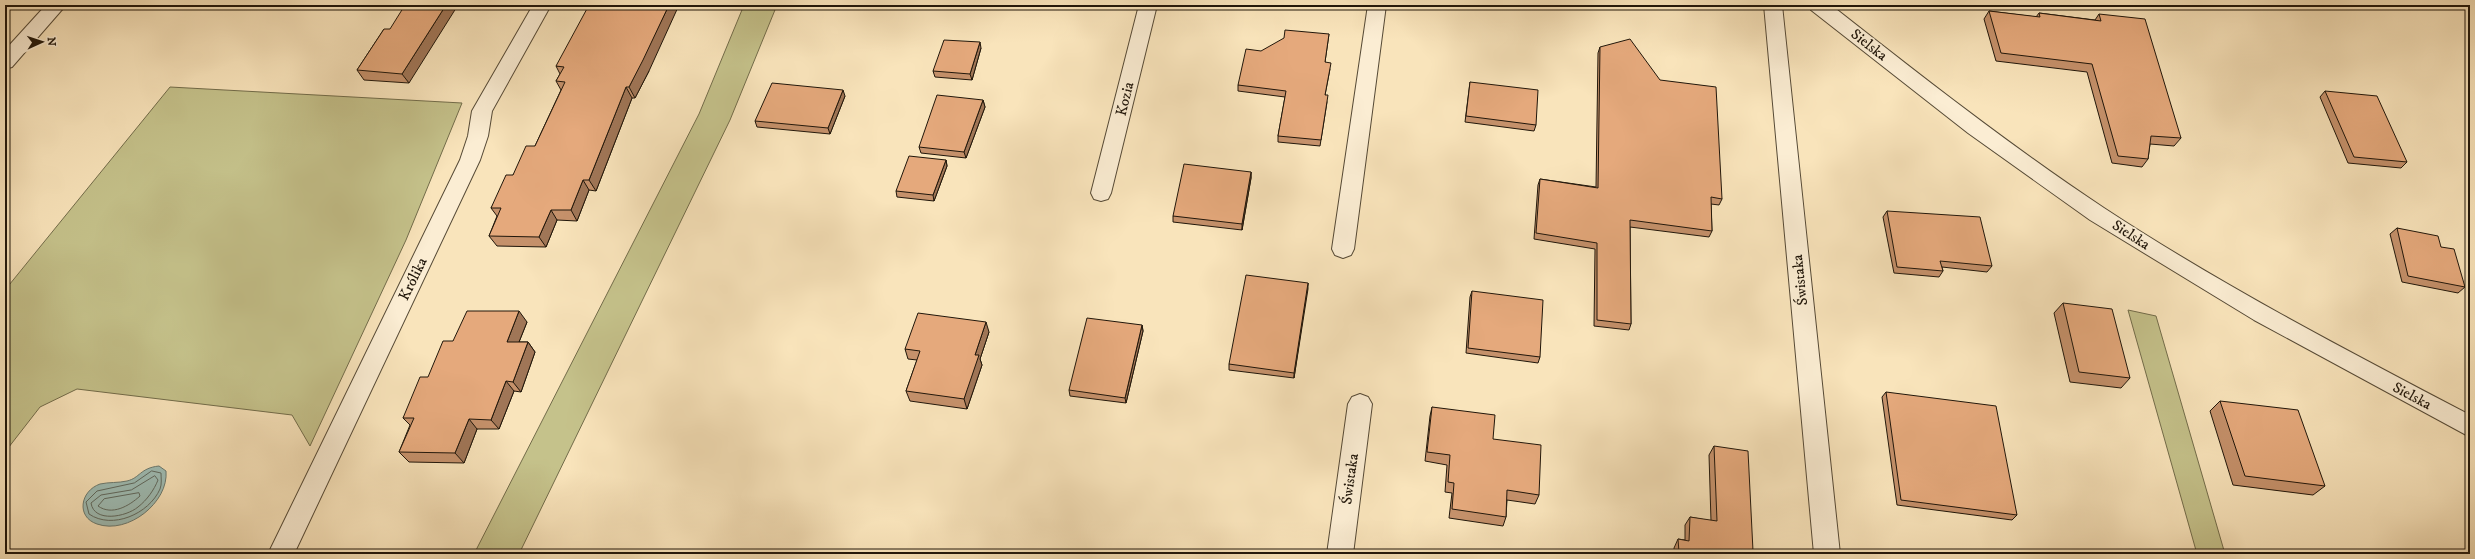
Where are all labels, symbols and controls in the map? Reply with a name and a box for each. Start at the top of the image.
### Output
north arrow [22,22,62,62]
street label: Sielska [1847,25,1892,66]
text: N [44,37,58,46]
street label: Kozia [1112,79,1139,118]
street label: Sielska [2109,216,2154,255]
street label: Świstaka [1787,253,1812,307]
street label: Królika [394,254,432,304]
street label: Sielska [2389,378,2435,414]
street label: Świstaka [1336,452,1363,506]

